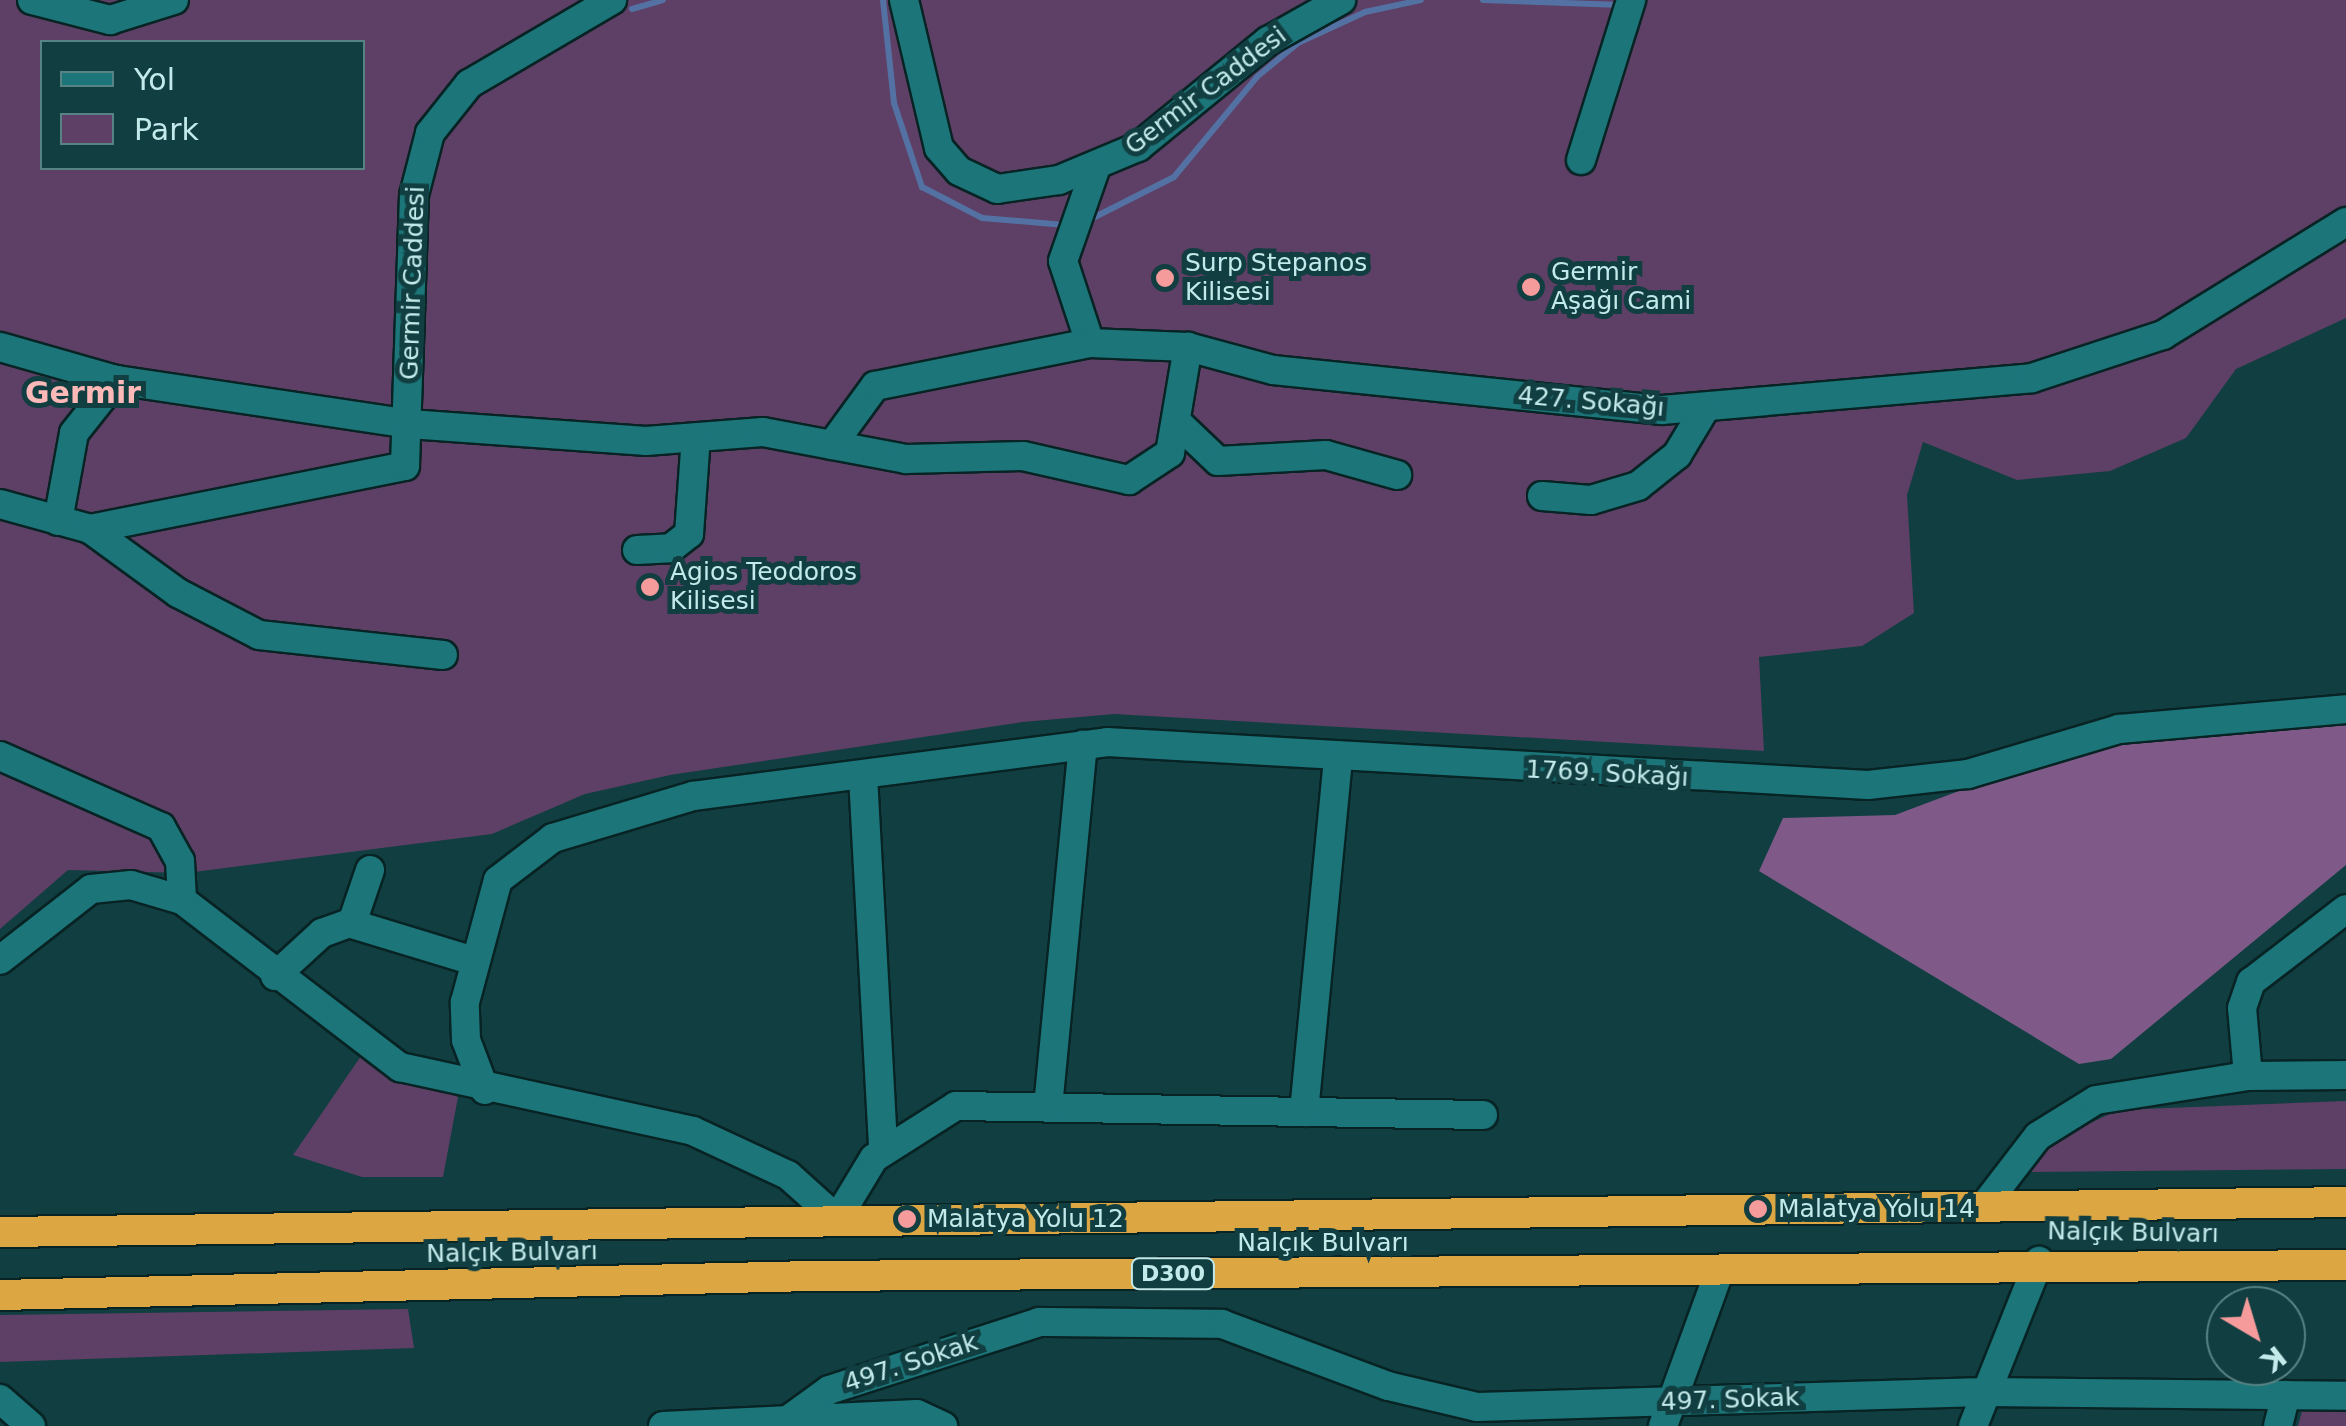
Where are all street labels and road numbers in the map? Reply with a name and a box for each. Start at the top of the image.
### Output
street label: Germir Caddesi [1120,21,1292,161]
street label: Germir Caddesi [395,186,431,380]
street label: 427. Sokağı [1516,381,1666,423]
street label: 1769. Sokağı [1525,755,1689,793]
street label: Nalçık Bulvarı [2047,1217,2219,1249]
street label: Nalçık Bulvarı [1237,1228,1409,1258]
street label: Nalçık Bulvarı [426,1237,598,1269]
road number: D300 [1130,1257,1216,1291]
street label: 497. Sokak [840,1327,982,1399]
street label: 497. Sokak [1660,1383,1800,1417]

